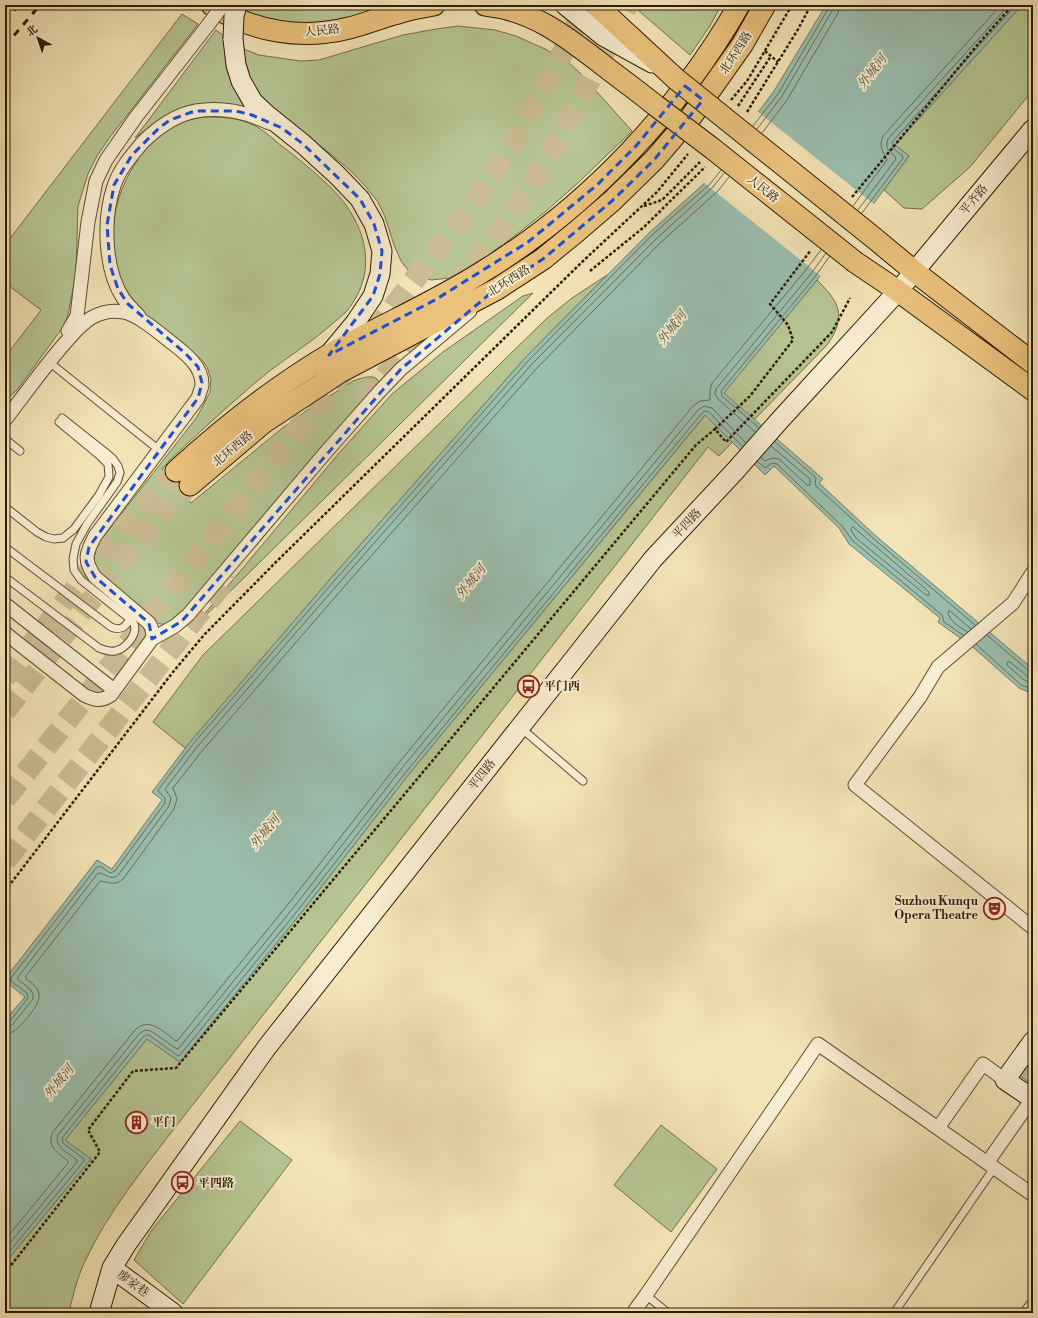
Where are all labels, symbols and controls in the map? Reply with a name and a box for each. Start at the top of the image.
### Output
north arrow [18,18,58,58]
text: 北 [24,22,41,40]
street label: 人民路 [303,22,341,40]
street label: 北环西路 [717,29,755,77]
water label: 外城河 [854,50,892,92]
street label: 人民路 [744,172,782,206]
street label: 平齐路 [957,181,991,219]
street label: 北环西路 [485,262,533,300]
water label: 外城河 [654,306,692,348]
street label: 北环西路 [210,428,256,470]
street label: 平四路 [669,506,705,542]
water label: 外城河 [453,560,491,602]
bus stop icon: 平门西 [516,673,542,699]
place label: 平门西 [544,679,580,694]
street label: 平四路 [465,756,499,794]
water label: 外城河 [247,810,285,852]
place label: Suzhou Kunqu Opera Theatre [894,894,979,923]
theatre icon: Suzhou Kunqu Opera Theatre [981,895,1007,921]
water label: 外城河 [41,1060,79,1102]
building icon: 平门 [123,1109,149,1135]
place label: 平门 [152,1115,176,1130]
bus stop icon: 平四路 [170,1170,196,1196]
place label: 平四路 [198,1176,234,1191]
street label: 廖家巷 [114,1267,152,1301]

